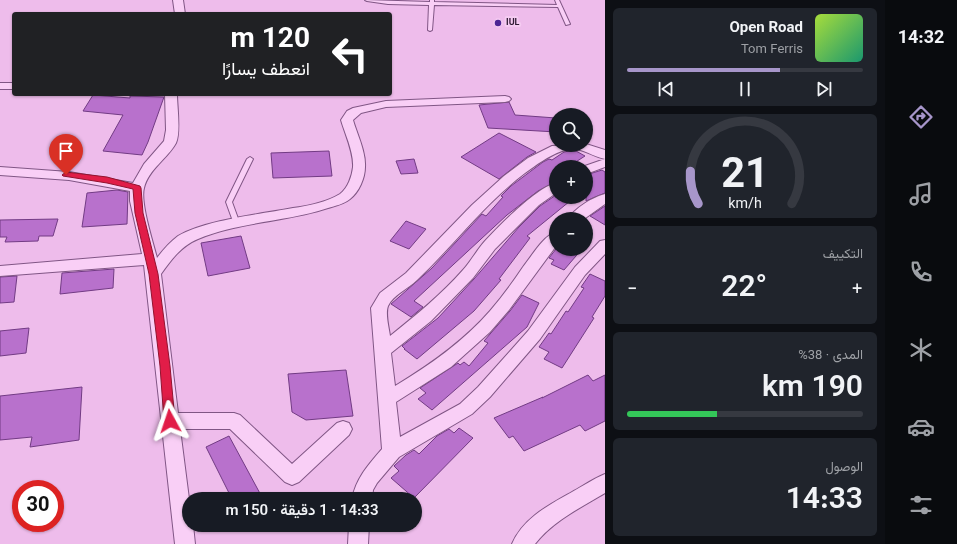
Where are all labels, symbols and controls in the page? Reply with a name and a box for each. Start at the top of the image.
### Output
place label: IUL [506,16,520,30]
text: Open Road [729,17,803,40]
text: 120 m [230,18,310,62]
marker: IUL [493,18,503,28]
text: 14:32 [898,25,944,53]
icon: left [324,28,376,80]
text: Tom Ferris [741,40,803,60]
text: انعطف يسارًا [222,57,310,85]
icon: previous [655,78,677,100]
icon: pause [734,78,756,100]
icon: next [813,78,835,100]
icon: directions [907,103,935,131]
map controls [549,108,593,256]
button: search [549,108,593,152]
pin [49,134,83,175]
icon: arrive [55,140,77,162]
text: 21 [721,144,769,209]
button: + [549,160,593,204]
icon: music [907,180,935,208]
text: km/h [728,193,762,216]
button: − [549,212,593,256]
text: التكييف [823,245,863,265]
icon: phone [907,258,935,286]
text: 22° [721,265,767,312]
text: − [627,271,637,306]
text: + [851,271,863,306]
icon: climate [907,336,935,364]
text: المدى · 38% [798,346,863,366]
text: 190 km [762,365,863,412]
position arrow [149,400,191,442]
icon: car [907,413,935,441]
text: الوصول [825,458,863,478]
text: 14:33 [786,477,863,524]
speed limit sign: 30 [12,480,64,532]
icon: filters [907,491,935,519]
text: 14:33 · 1 دقيقة · 150 m [225,500,379,523]

